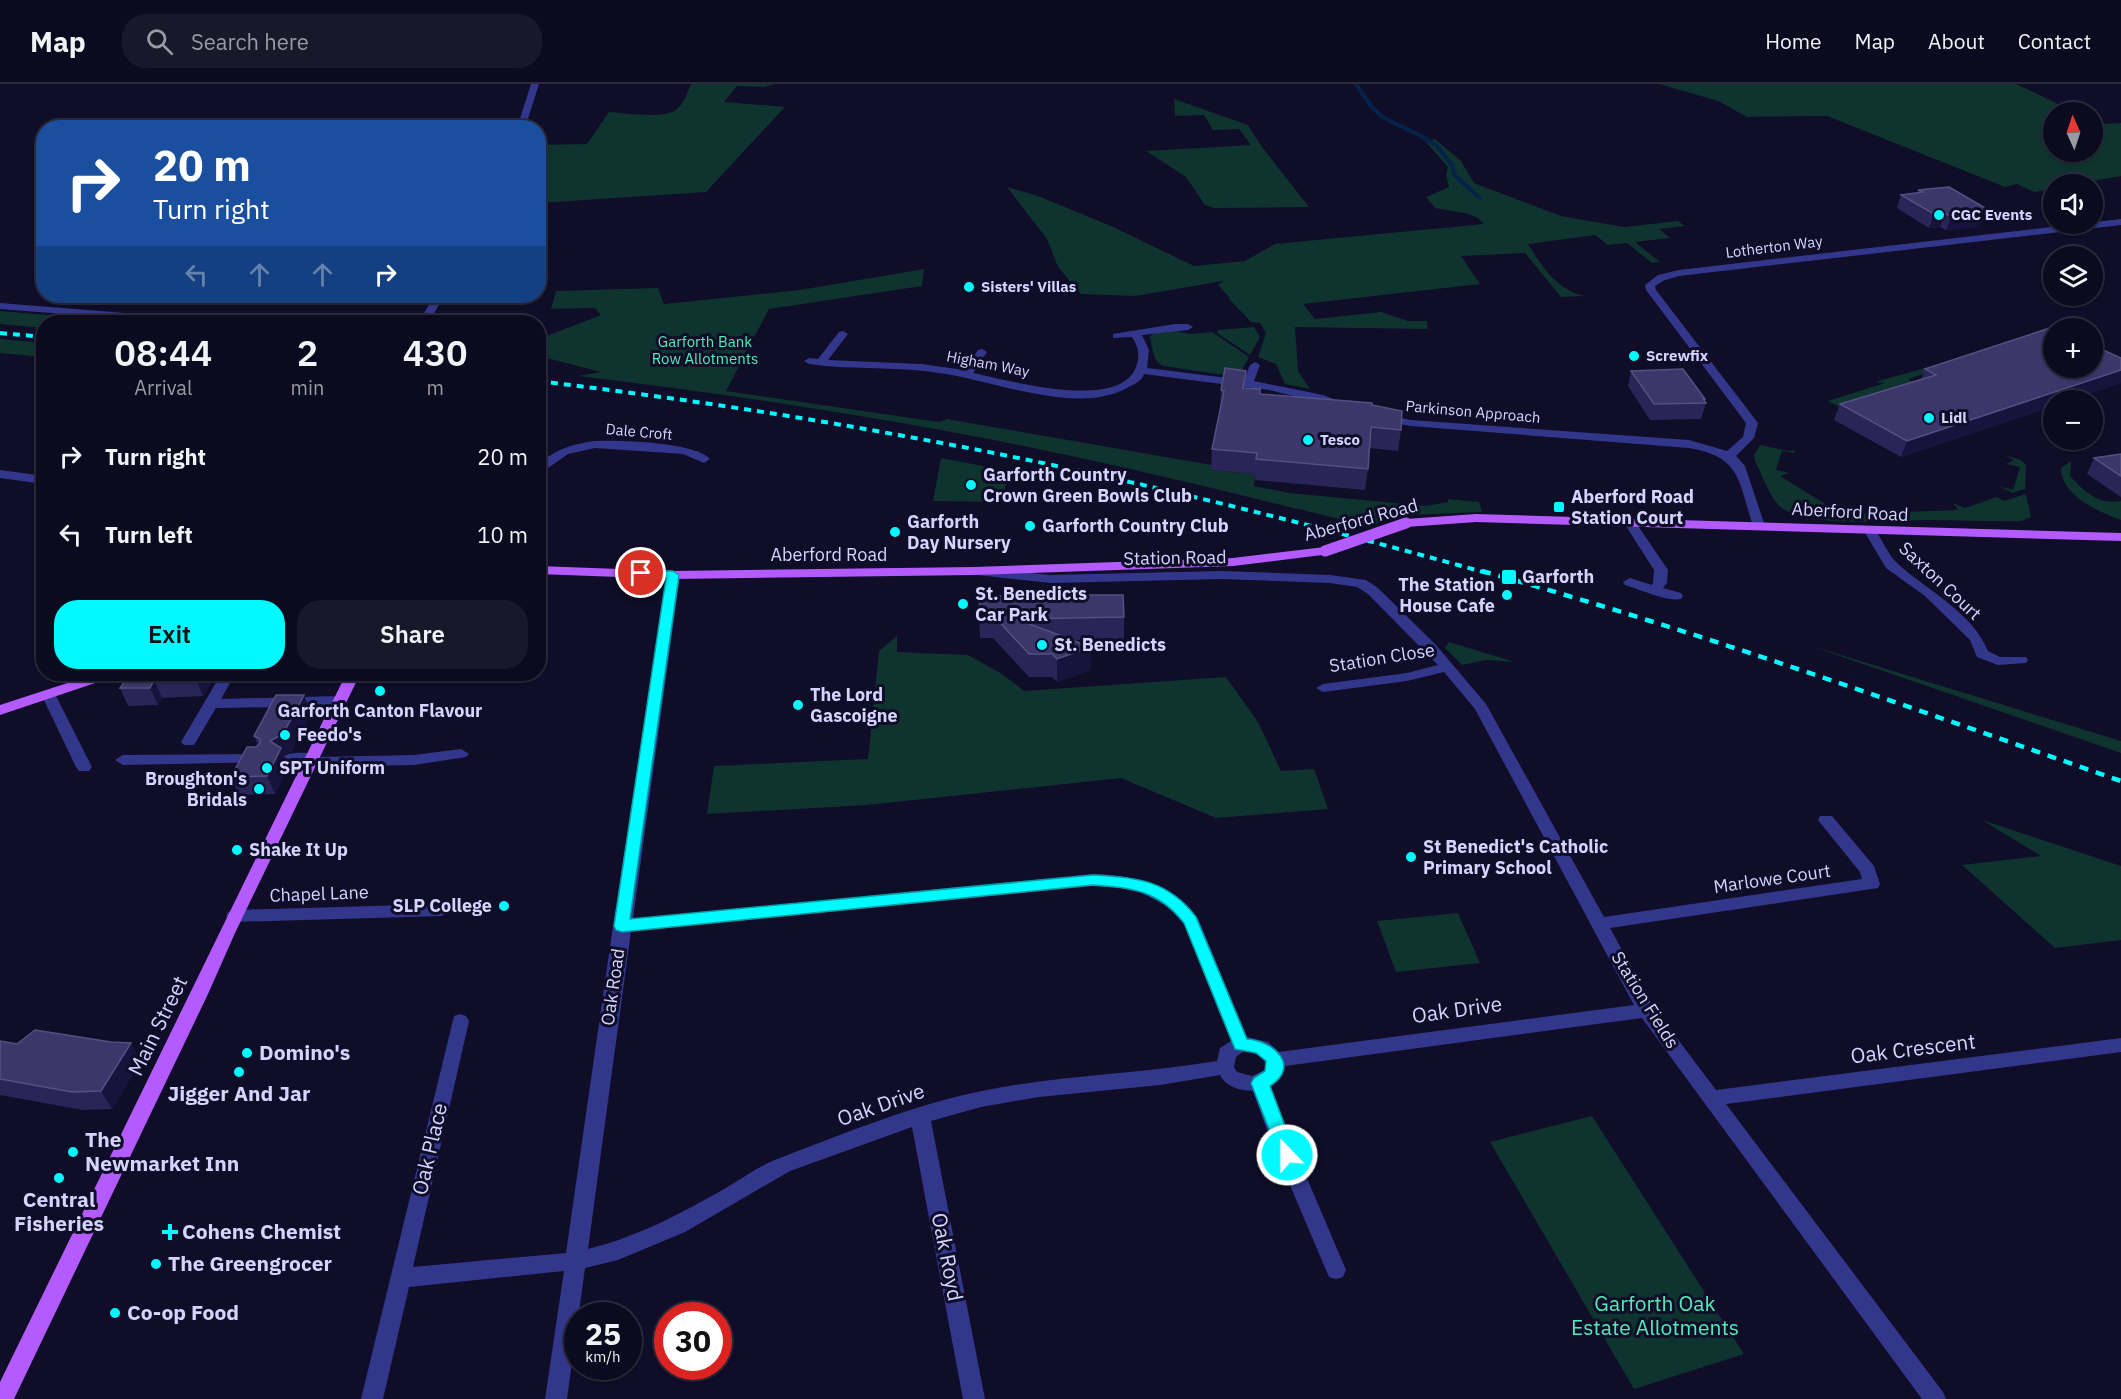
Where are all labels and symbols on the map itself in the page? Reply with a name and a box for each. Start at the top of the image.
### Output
north arrow [2043,102,2103,162]
place label: CGC Events [1951,205,2033,224]
marker: CGC Events [1932,208,1946,222]
street label: Lotherton Way [1724,231,1824,262]
place label: Sisters' Villas [981,277,1077,296]
marker: Sisters' Villas [962,280,976,294]
park label: Garforth Bank Row Allotments [652,332,758,368]
street label: Higham Way [945,346,1032,381]
place label: Screwfix [1646,346,1709,365]
marker: Screwfix [1627,349,1641,363]
street label: Parkinson Approach [1405,396,1541,427]
place label: Lidl [1941,408,1967,427]
marker: Lidl [1922,411,1936,425]
street label: Dale Croft [605,419,673,444]
place label: Tesco [1320,430,1360,449]
marker: Tesco [1301,433,1315,447]
place label: Garforth Country Crown Green Bowls Club [983,463,1192,507]
marker: Garforth Country Crown Green Bowls Club [964,478,978,492]
place label: Aberford Road Station Court [1571,485,1694,529]
street label: Aberford Road [1301,493,1420,546]
street label: Aberford Road [1791,497,1909,526]
marker: Aberford Road Station Court [1552,500,1566,514]
place label: Garforth Day Nursery [907,510,1011,554]
place label: Garforth Country Club [1042,514,1229,537]
marker: Garforth Country Club [1023,519,1037,533]
marker: Garforth Day Nursery [888,525,902,539]
street label: Saxton Court [1894,537,1986,625]
street label: Aberford Road [771,543,887,566]
street label: Station Road [1123,545,1227,570]
pin [615,547,666,598]
place label: Garforth [1522,565,1594,588]
marker: Garforth [1500,568,1518,586]
place label: The Station House Cafe [1398,573,1495,617]
place label: St. Benedicts Car Park [975,582,1087,626]
marker: The Station House Cafe [1500,588,1514,602]
marker: St. Benedicts Car Park [956,597,970,611]
place label: St. Benedicts [1054,633,1166,656]
marker: St. Benedicts [1035,638,1049,652]
street label: Station Close [1327,638,1436,677]
place label: The Lord Gascoigne [810,683,898,727]
marker: Garforth Canton Flavour [373,684,387,698]
marker: The Lord Gascoigne [791,698,805,712]
place label: Garforth Canton Flavour [278,699,482,722]
place label: Feedo's [297,723,362,746]
marker: Feedo's [278,728,292,742]
place label: SPT Uniform [279,756,385,779]
marker: SPT Uniform [260,761,274,775]
place label: Broughton's Bridals [145,767,247,811]
marker: Broughton's Bridals [252,782,266,796]
place label: St Benedict's Catholic Primary School [1423,835,1608,879]
place label: Shake It Up [249,838,348,861]
marker: Shake It Up [230,843,244,857]
marker: St Benedict's Catholic Primary School [1404,850,1418,864]
street label: Marlowe Court [1712,859,1832,898]
street label: Chapel Lane [269,880,369,907]
place label: SLP College [392,894,492,917]
marker: SLP College [497,899,511,913]
street label: Oak Road [596,947,629,1027]
street label: Station Fields [1606,947,1684,1053]
street label: Main Street [121,971,193,1080]
street label: Oak Drive [1410,989,1504,1029]
street label: Oak Crescent [1849,1026,1977,1070]
place label: Domino's [259,1038,350,1066]
marker: Domino's [240,1046,254,1060]
marker: Jigger And Jar [232,1065,246,1079]
street label: Oak Drive [833,1076,928,1132]
place label: Jigger And Jar [168,1079,311,1107]
street label: Oak Place [405,1100,453,1198]
position arrow [1255,1123,1319,1187]
place label: The Newmarket Inn [85,1125,239,1177]
marker: The Newmarket Inn [66,1145,80,1159]
marker: Central Fisheries [52,1171,66,1185]
place label: Central Fisheries [14,1185,104,1237]
street label: Oak Royd [926,1210,970,1303]
place label: Cohens Chemist [182,1217,341,1245]
marker: Cohens Chemist [163,1225,177,1239]
place label: The Greengrocer [168,1249,333,1277]
marker: The Greengrocer [149,1257,163,1271]
park label: Garforth Oak Estate Allotments [1571,1289,1739,1341]
place label: Co-op Food [127,1298,239,1326]
speed limit sign: 30 [654,1302,732,1380]
marker: Co-op Food [108,1306,122,1320]

